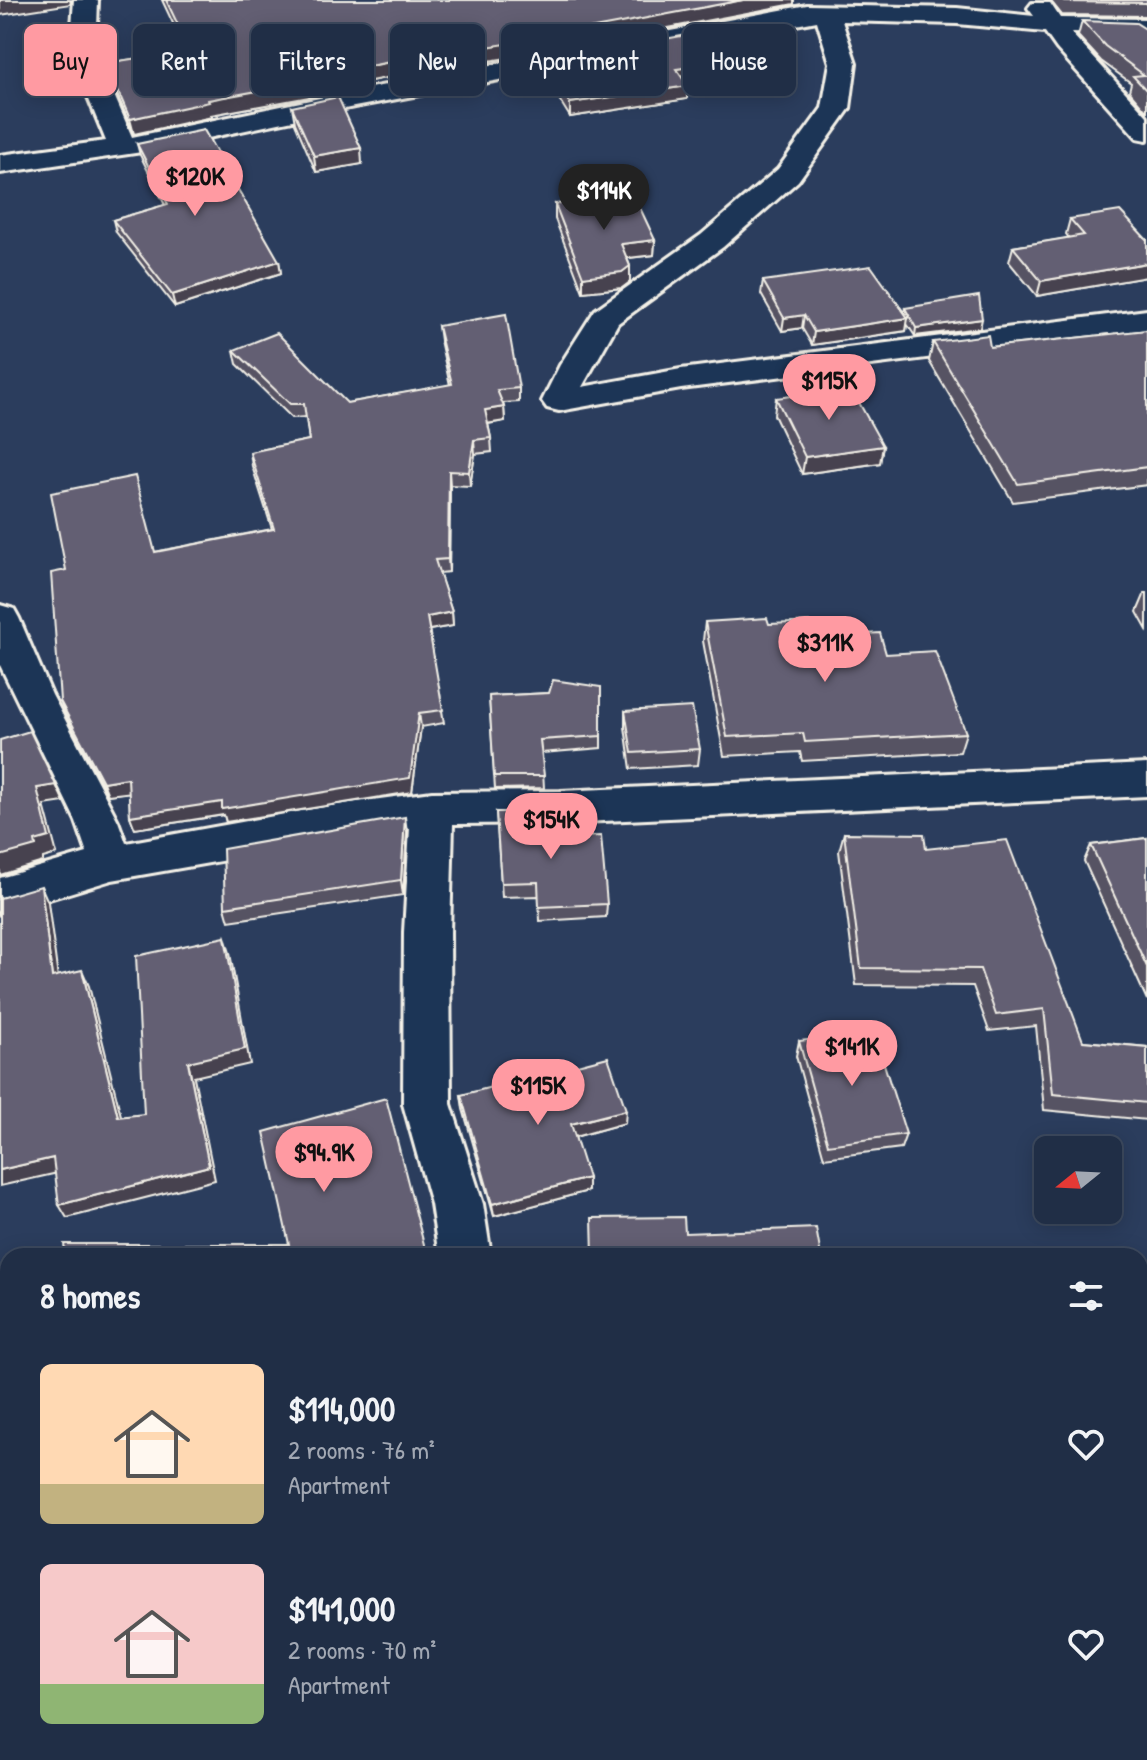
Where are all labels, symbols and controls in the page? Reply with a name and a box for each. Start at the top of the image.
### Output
chip: Buy [24,24,117,96]
chip: Rent [133,24,235,96]
chip: Filters [251,24,374,96]
chip: New [390,24,485,96]
chip: Apartment [501,24,667,96]
chip: House [683,24,796,96]
pin: $120K [139,150,251,218]
text: $120K [165,158,225,193]
pin: $114K [548,164,660,232]
text: $114K [576,172,632,207]
pin: $115K [773,354,885,422]
text: $115K [801,362,857,397]
pin: $311K [769,616,881,684]
text: $311K [796,624,854,659]
pin: $154K [495,793,607,861]
text: $154K [523,801,579,836]
pin: $141K [796,1020,908,1088]
text: $141K [824,1028,880,1063]
pin: $115K [482,1059,594,1127]
text: $115K [510,1067,566,1102]
pin: $94.9K [259,1126,389,1194]
text: $94.9K [293,1134,355,1169]
north arrow [1034,1136,1122,1224]
map controls [1034,1136,1122,1224]
text: 8 homes [40,1273,140,1319]
icon: filters [1064,1274,1108,1318]
text: $114,000 [288,1386,395,1432]
icon: home [104,1396,200,1492]
icon: heart [1064,1422,1108,1466]
text: 2 rooms · 76 m² [288,1432,435,1467]
text: Apartment [288,1467,390,1502]
text: $141,000 [288,1586,395,1632]
icon: home [104,1596,200,1692]
icon: heart [1064,1622,1108,1666]
text: 2 rooms · 70 m² [288,1632,436,1667]
text: Apartment [288,1667,390,1702]

